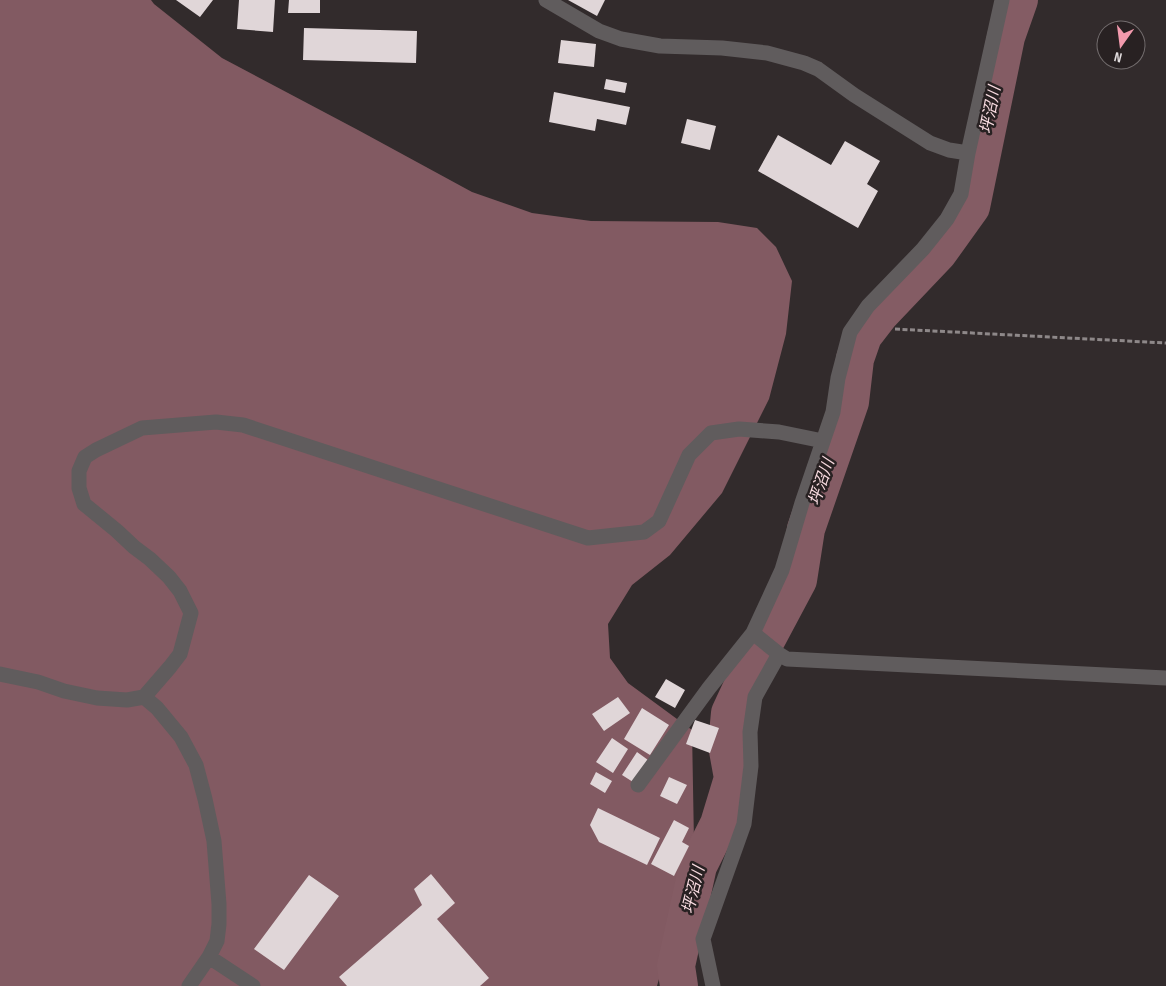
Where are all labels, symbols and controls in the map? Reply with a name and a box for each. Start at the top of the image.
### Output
north arrow [1096,20,1146,70]
text: N [1112,48,1124,66]
water label: 坪沼川 [977,83,1005,135]
water label: 坪沼川 [805,454,839,508]
water label: 坪沼川 [679,862,710,916]

